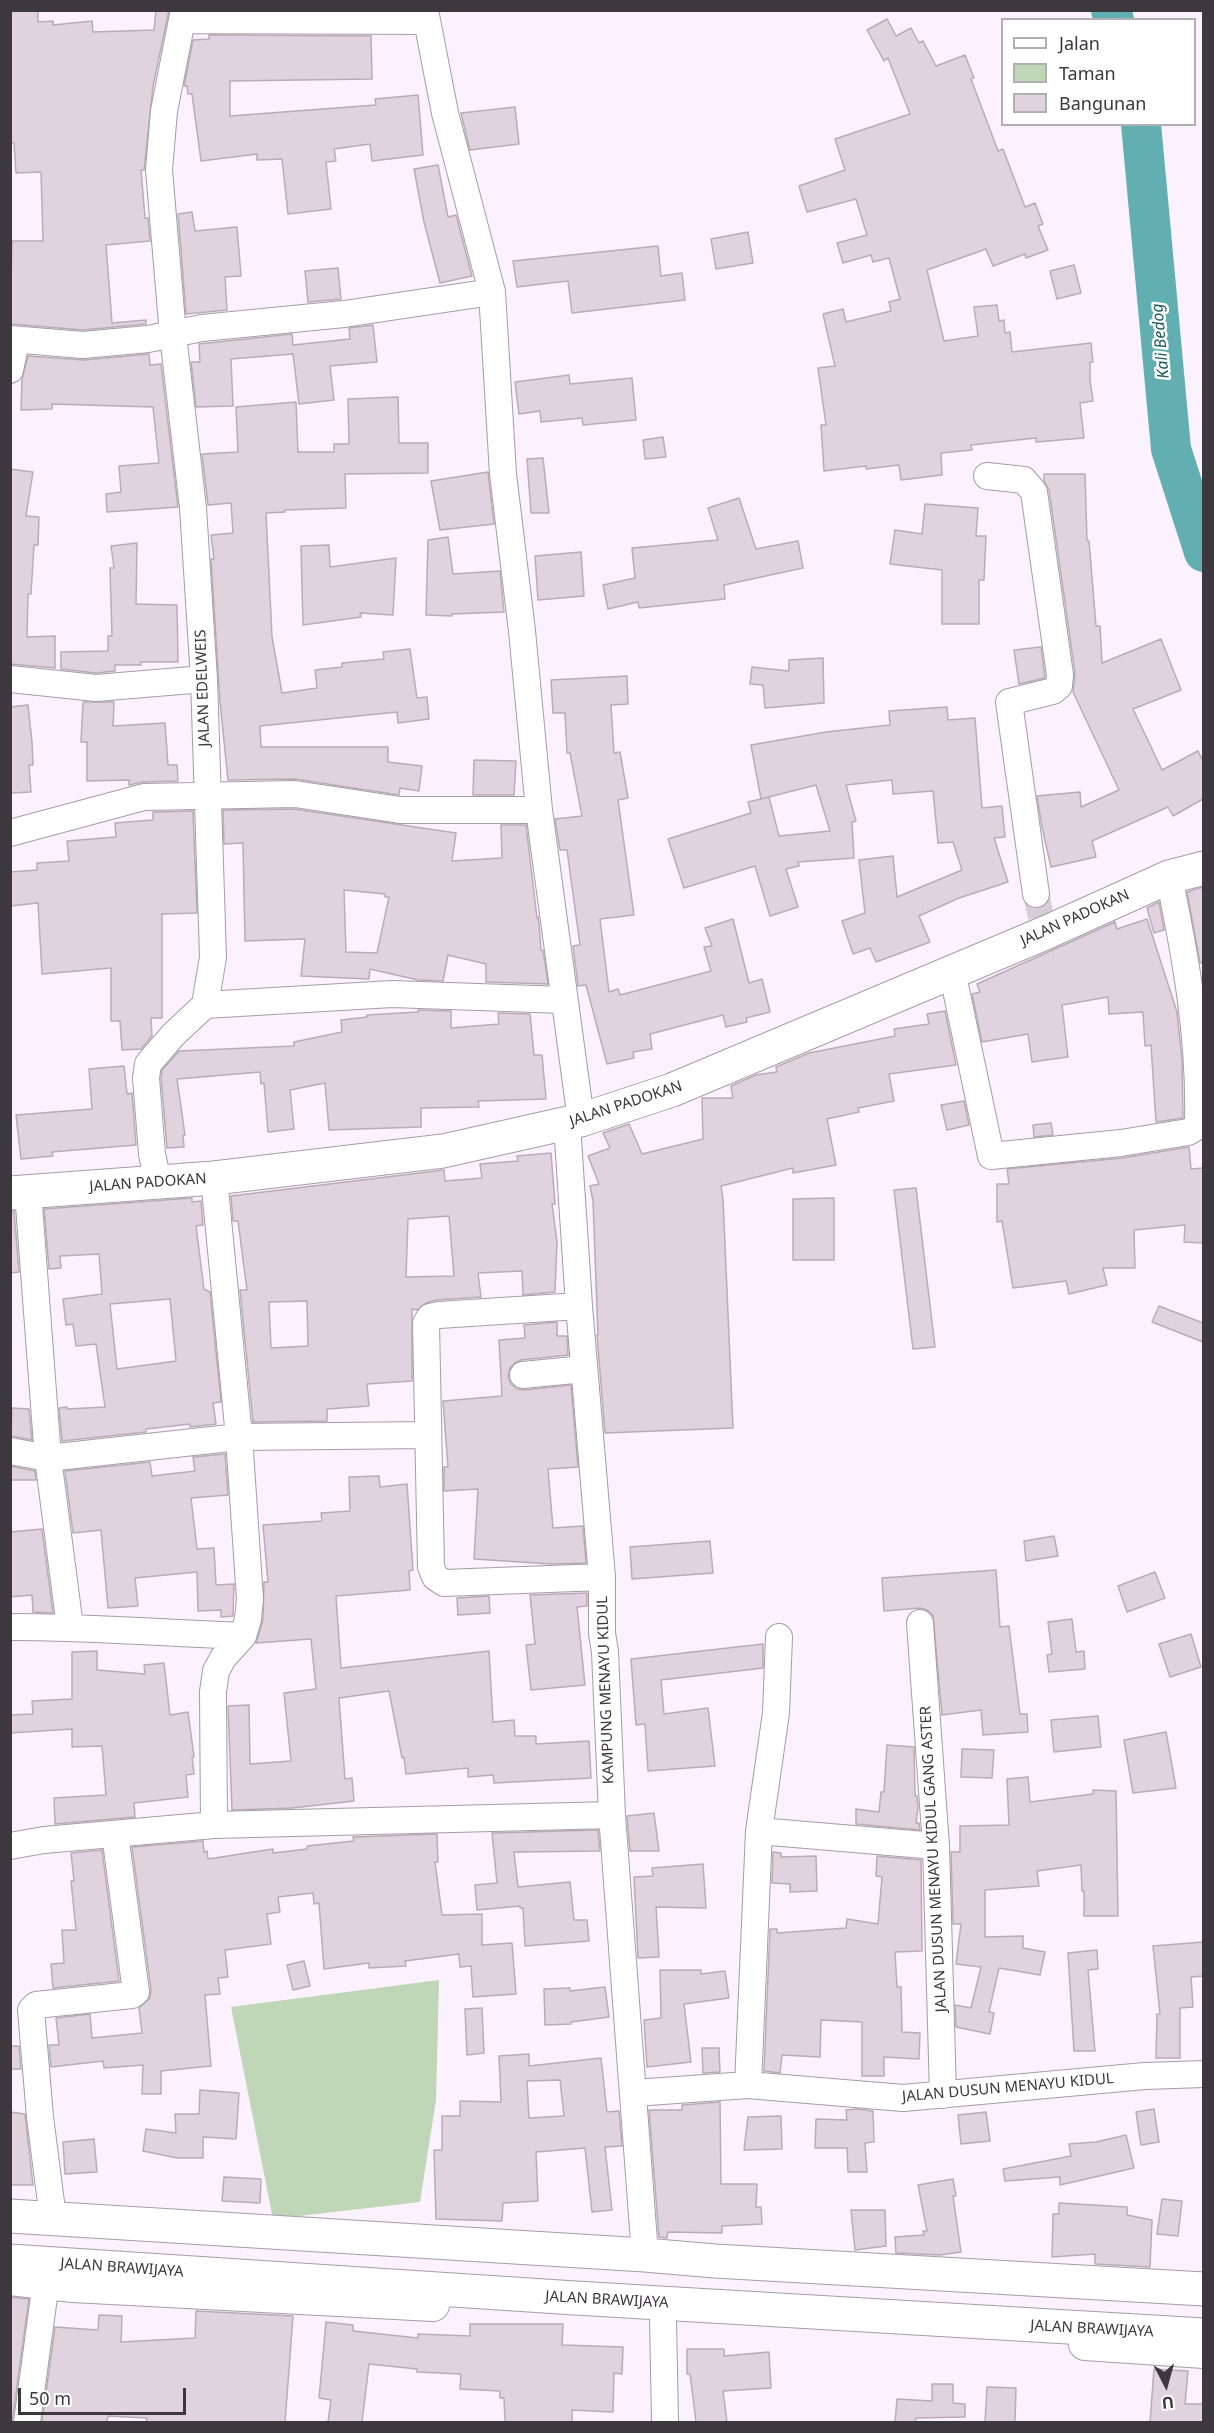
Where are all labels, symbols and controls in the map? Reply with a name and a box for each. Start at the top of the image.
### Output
legend [1001,18,1196,126]
text: Jalan [1059,31,1100,55]
text: Taman [1059,61,1116,85]
text: Bangunan [1059,91,1146,115]
water label: Kali Bedog [1148,302,1174,380]
street label: JALAN EDELWEIS [192,629,214,747]
street label: JALAN PADOKAN [1018,886,1132,950]
street label: JALAN PADOKAN [567,1077,685,1131]
street label: JALAN PADOKAN [89,1170,207,1196]
street label: KAMPUNG MENAYU KIDUL [594,1596,618,1784]
street label: JALAN DUSUN MENAYU KIDUL GANG ASTER [917,1705,951,2013]
street label: JALAN DUSUN MENAYU KIDUL [901,2070,1115,2106]
street label: JALAN BRAWIJAYA [60,2255,184,2281]
street label: JALAN BRAWIJAYA [545,2288,669,2312]
street label: JALAN BRAWIJAYA [1030,2317,1154,2341]
north arrow [1136,2355,1196,2415]
scale bar [21,2376,189,2414]
text: 50 m [29,2386,71,2410]
text: U [1161,2391,1175,2414]

